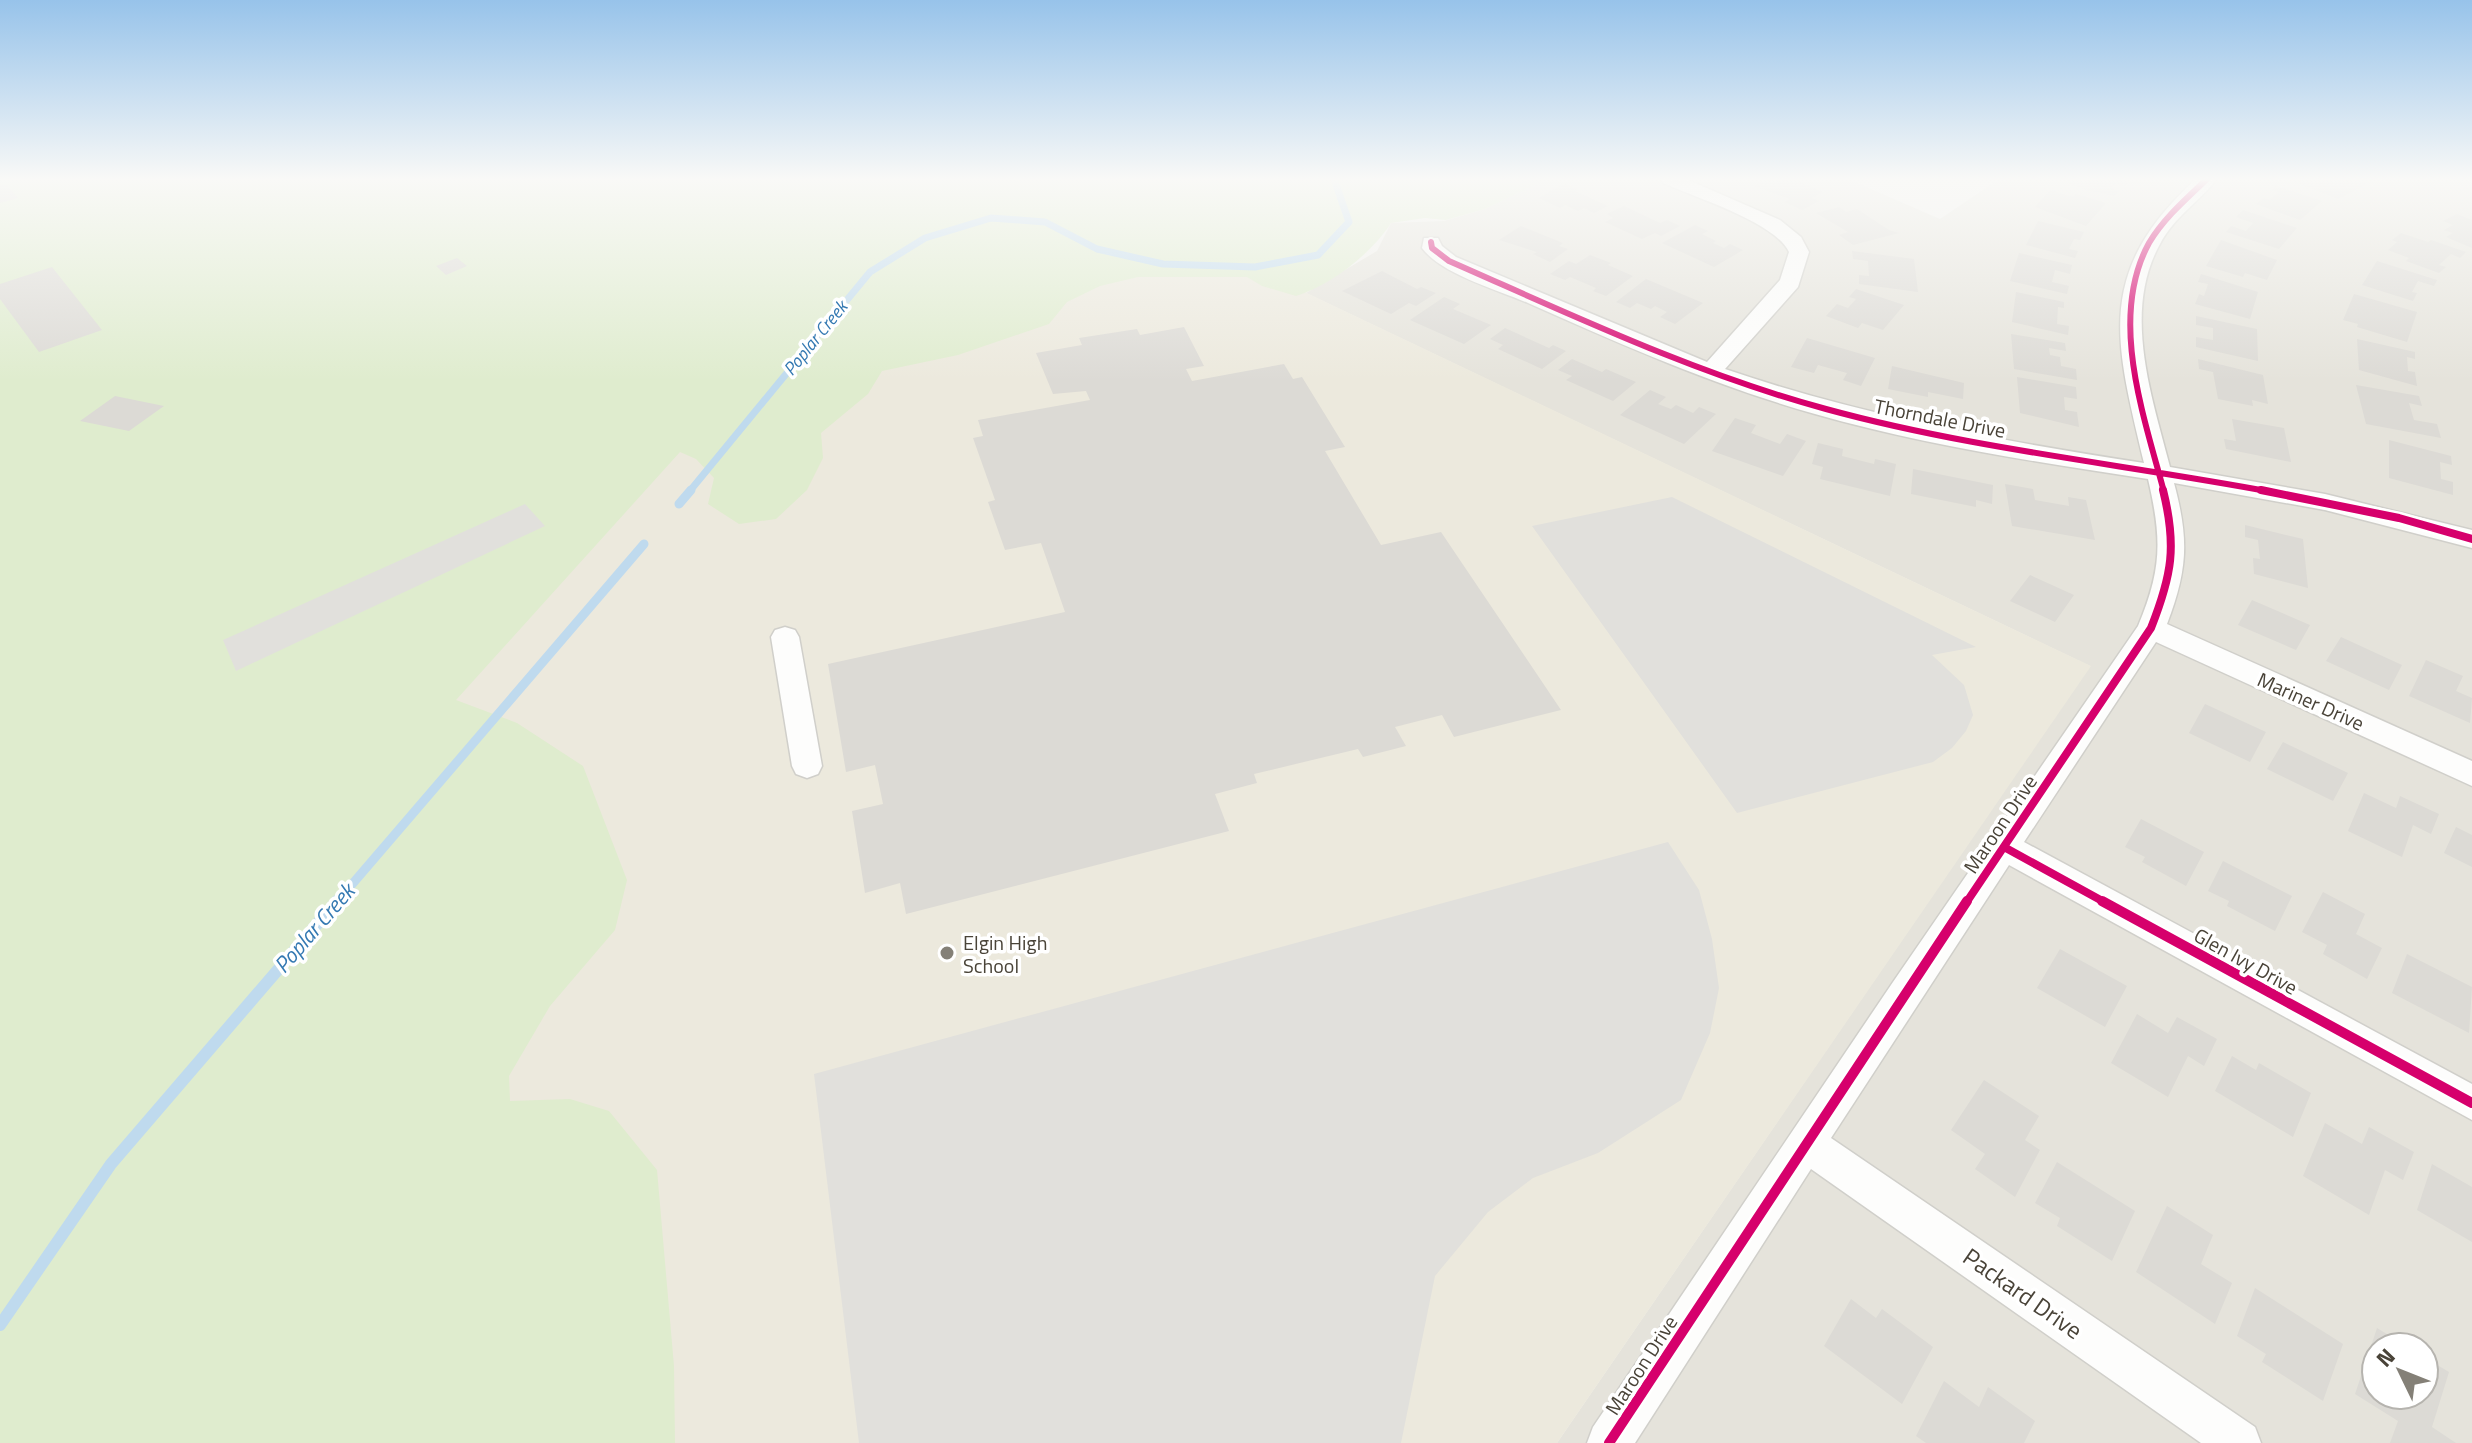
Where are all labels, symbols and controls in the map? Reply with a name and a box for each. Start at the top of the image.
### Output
water label: Poplar Creek [776,293,855,381]
street label: Thorndale Drive [1872,390,2008,446]
street label: Mariner Drive [2253,664,2369,738]
street label: Maroon Drive [1955,768,2045,880]
water label: Poplar Creek [265,874,364,980]
street label: Glen Ivy Drive [2188,920,2304,1002]
place label: Elgin High School [963,927,1047,981]
marker: Elgin High School [938,944,956,962]
street label: Packard Drive [1956,1239,2090,1347]
street label: Maroon Drive [1597,1309,1685,1421]
north arrow [2360,1331,2440,1411]
text: N [2368,1340,2403,1375]

